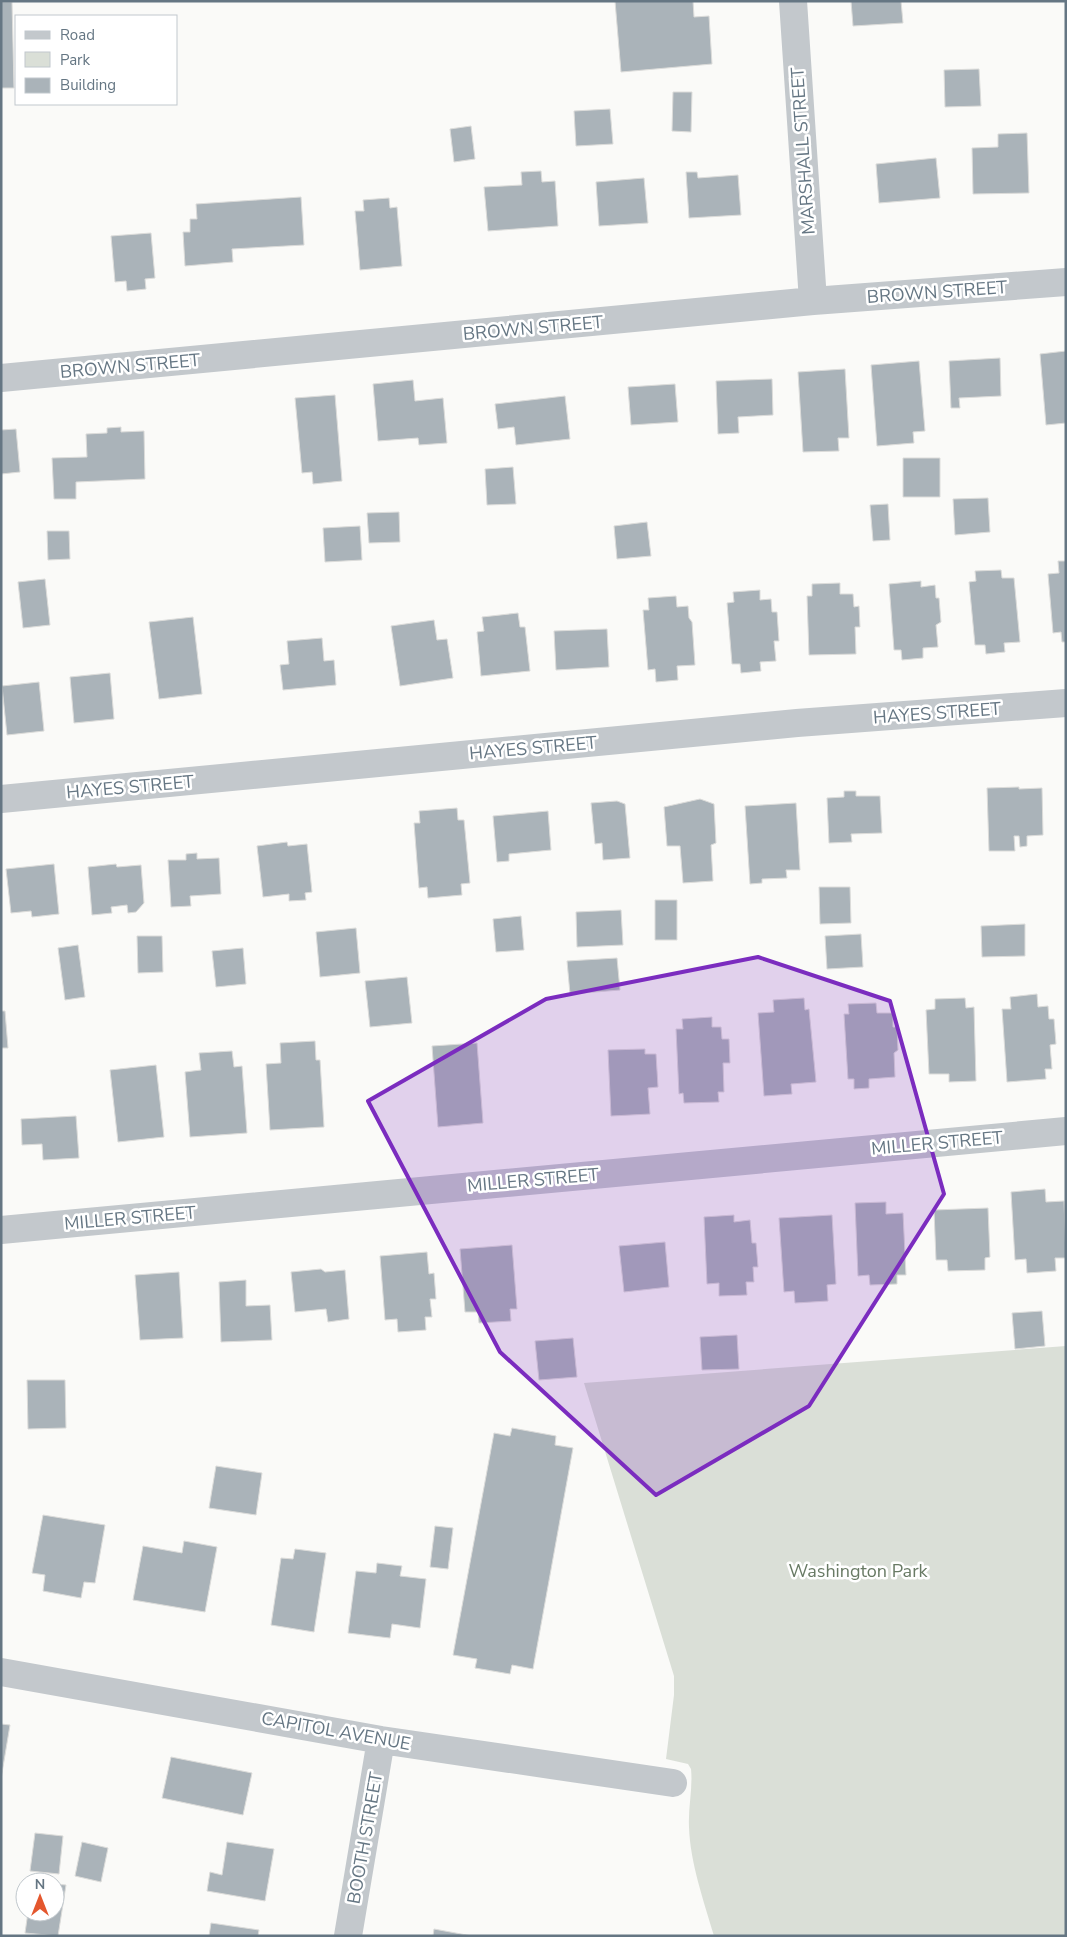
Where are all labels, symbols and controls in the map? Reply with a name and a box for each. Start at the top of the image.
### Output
legend [15,15,178,105]
text: Road [60,25,95,45]
text: Park [60,50,90,70]
street label: MARSHALL STREET [785,66,821,236]
text: Building [60,75,116,95]
street label: BROWN STREET [866,275,1008,309]
street label: BROWN STREET [462,310,604,346]
street label: BROWN STREET [59,348,201,384]
street label: HAYES STREET [872,697,1002,729]
street label: HAYES STREET [468,730,598,766]
street label: HAYES STREET [65,769,195,805]
street label: MILLER STREET [870,1125,1004,1161]
street label: MILLER STREET [466,1162,600,1198]
street label: MILLER STREET [63,1200,197,1236]
park label: Washington Park [788,1559,929,1583]
street label: CAPITOL AVENUE [260,1706,412,1756]
street label: BOOTH STREET [342,1770,388,1906]
north arrow [15,1872,65,1922]
text: N [35,1875,45,1894]

